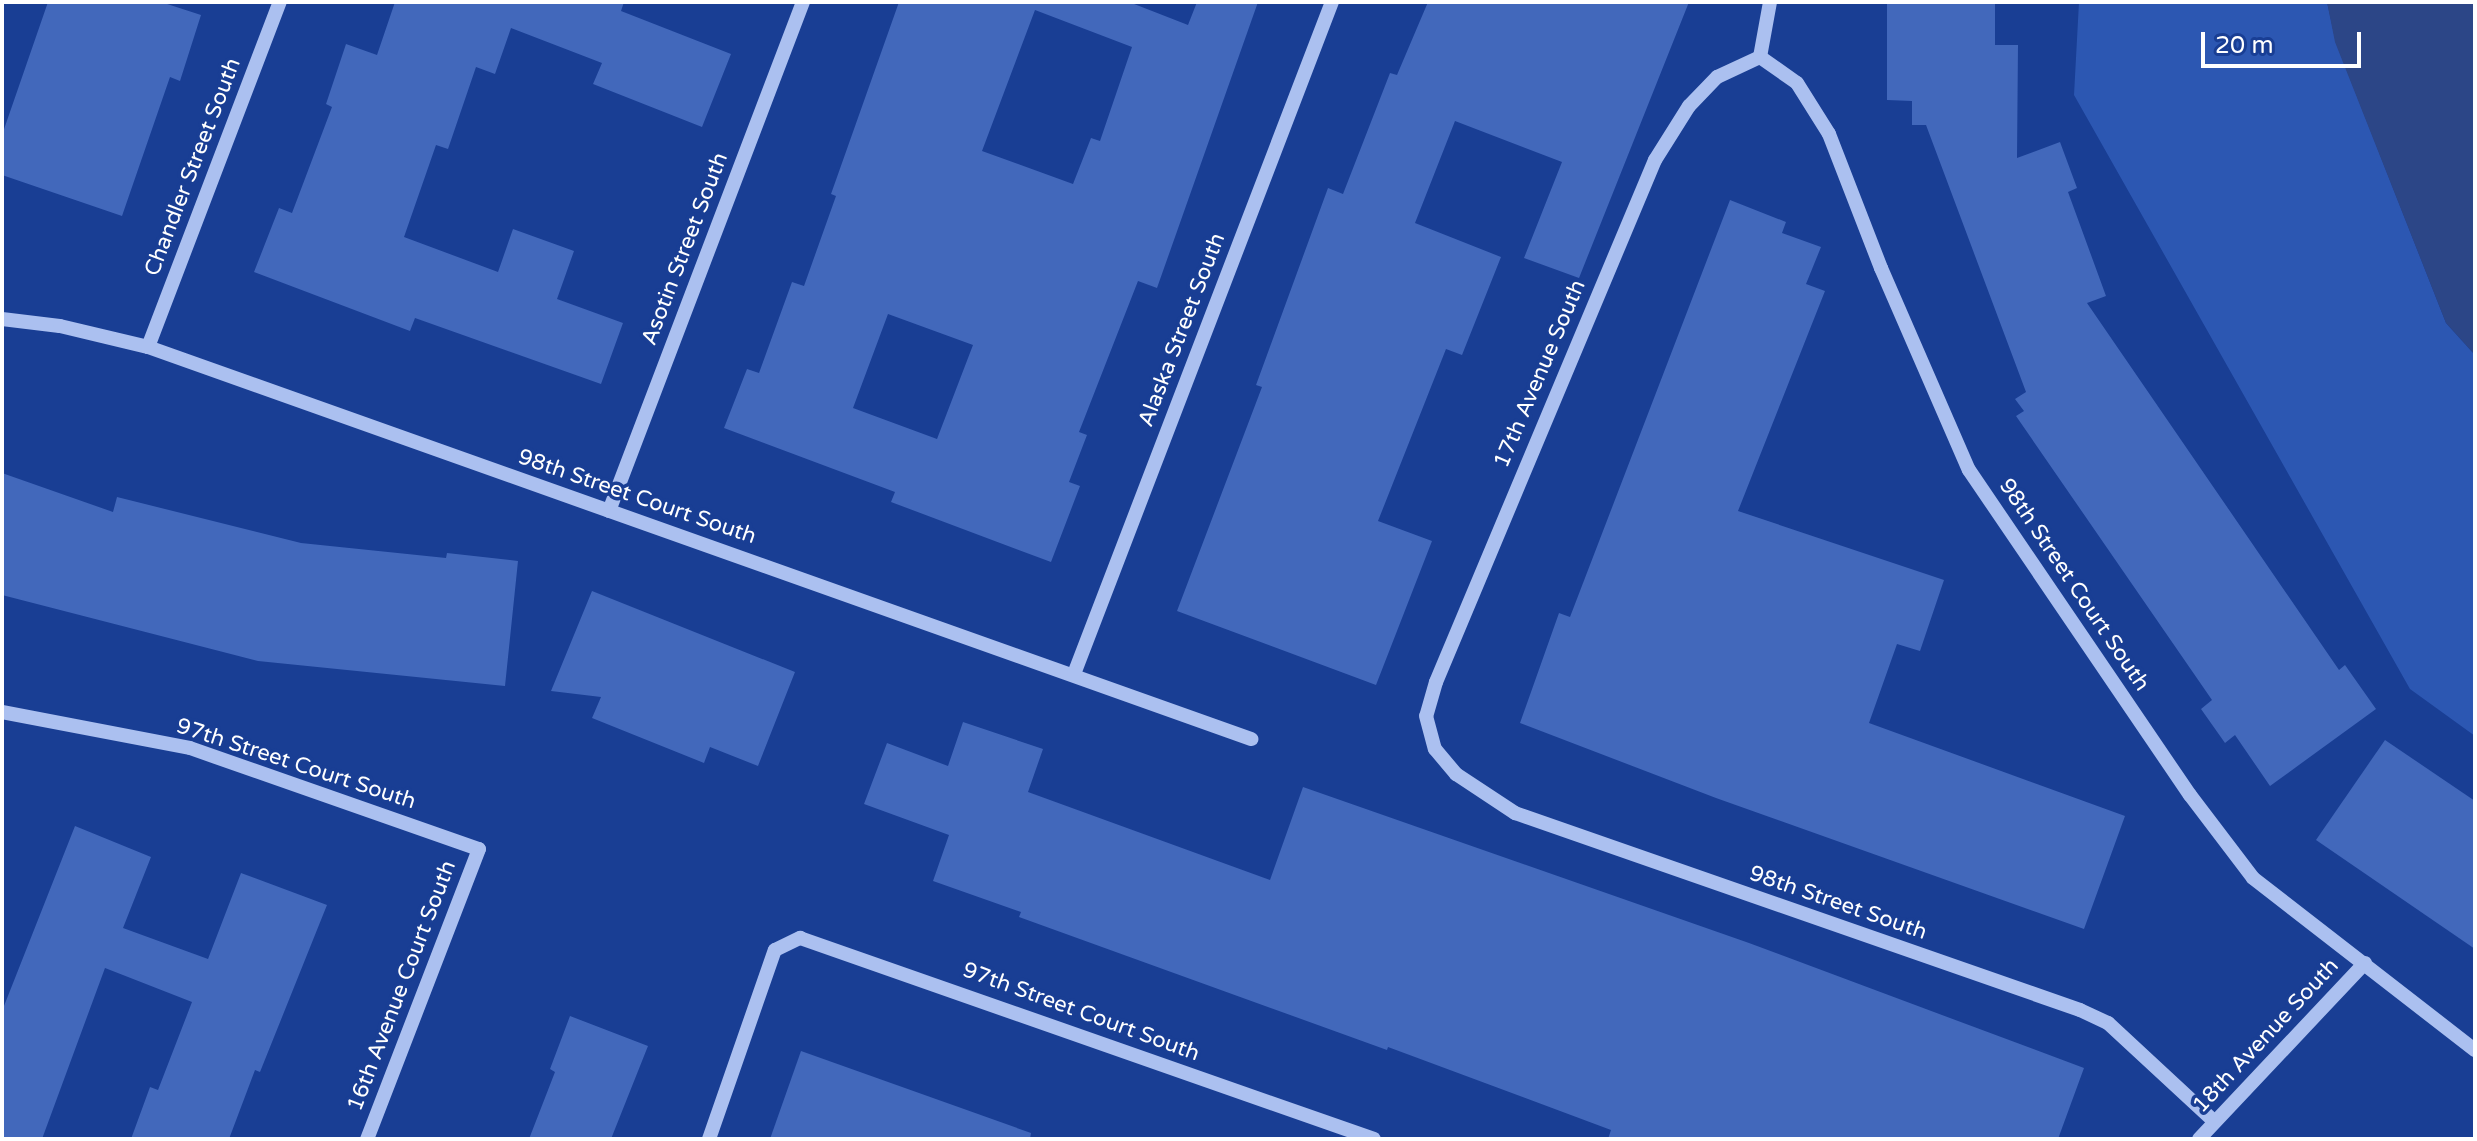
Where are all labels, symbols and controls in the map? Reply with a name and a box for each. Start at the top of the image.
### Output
scale bar [2205,16,2365,66]
text: 20 m [2215,31,2273,60]
street label: Chandler Street South [139,54,247,280]
street label: Asotin Street South [636,149,734,349]
street label: Alaska Street South [1133,229,1231,431]
street label: 17th Avenue South [1488,276,1592,472]
street label: 98th Street Court South [514,444,760,550]
street label: 98th Street Court South [1993,474,2155,696]
street label: 97th Street Court South [173,713,419,815]
street label: 16th Avenue Court South [342,857,462,1115]
street label: 98th Street South [1746,860,1930,946]
street label: 18th Avenue South [2188,953,2344,1119]
street label: 97th Street Court South [959,957,1203,1067]

